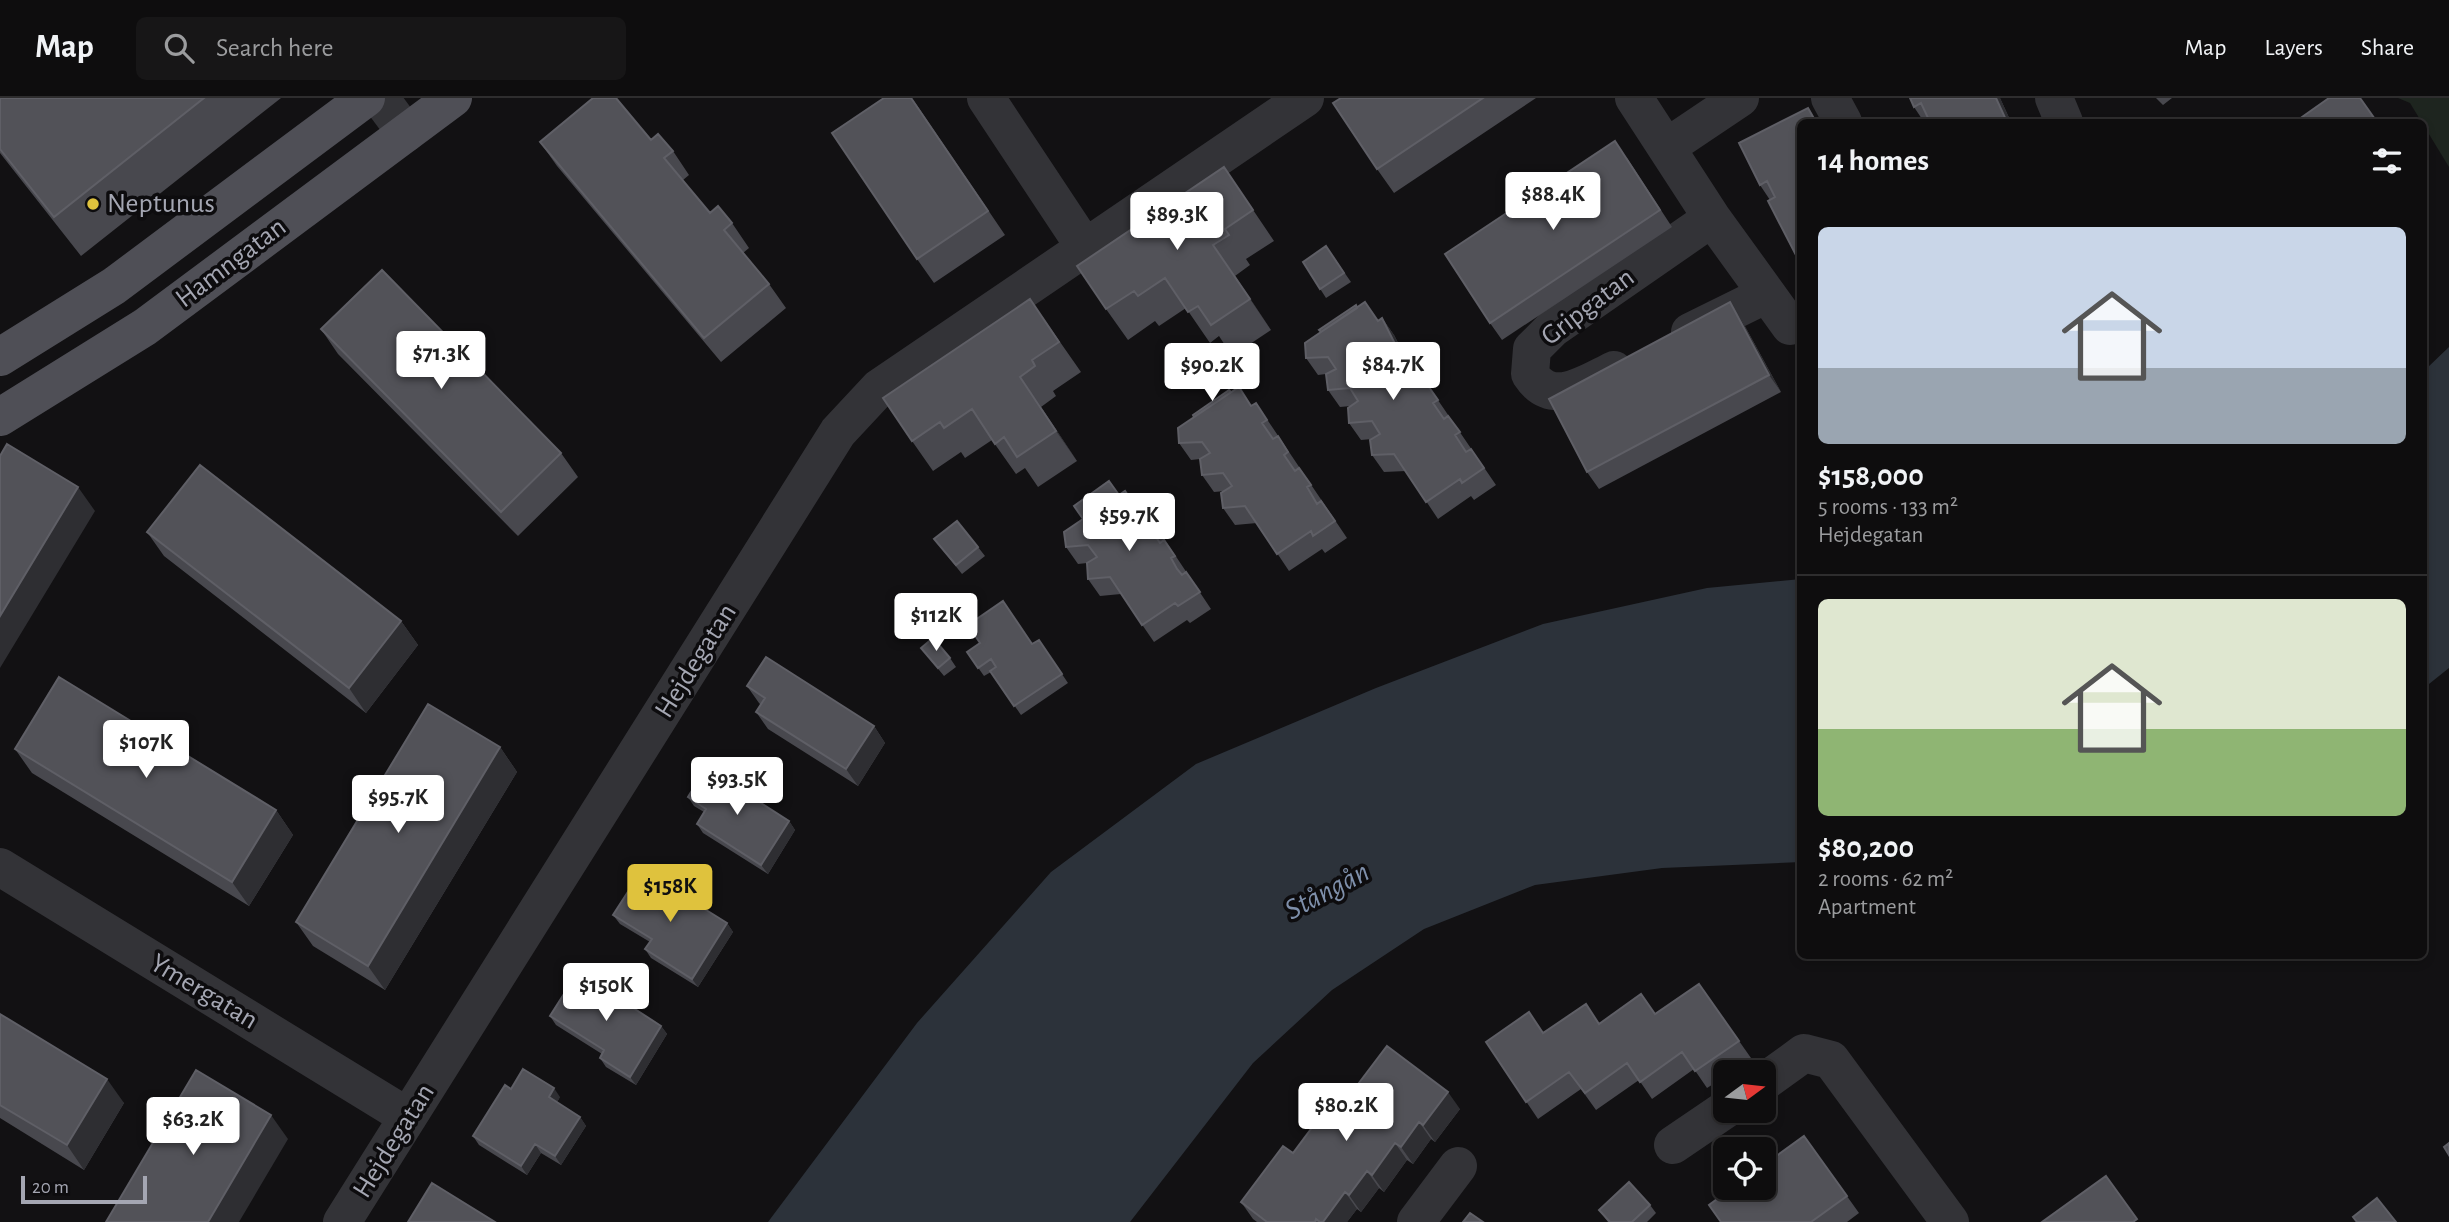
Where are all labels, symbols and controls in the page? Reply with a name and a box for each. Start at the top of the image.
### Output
search box [136,17,626,80]
icon: search [160,29,198,67]
text: Map [35,31,94,64]
text: Search here [216,35,334,61]
text: Map [2184,36,2226,60]
text: Layers [2264,36,2323,60]
text: Share [2361,36,2414,60]
icon: filters [2368,142,2406,180]
text: 14 homes [1818,146,1929,176]
pin: $88.4K [1496,172,1610,232]
text: $88.4K [1521,183,1585,206]
place label: Neptunus [107,190,215,218]
pin: $89.3K [1120,192,1234,252]
marker: Neptunus [85,196,101,212]
text: $89.3K [1146,203,1208,226]
street label: Hamngatan [171,213,291,313]
street label: Gripgatan [1536,263,1640,351]
icon: home [2049,273,2175,399]
pin: $71.3K [384,331,498,391]
text: $71.3K [412,342,470,365]
pin: $84.7K [1336,342,1450,402]
pin: $90.2K [1155,344,1269,403]
text: $84.7K [1362,353,1424,376]
text: $90.2K [1181,354,1243,377]
text: $158,000 [1818,461,1924,491]
pin: $59.7K [1072,494,1186,553]
text: 5 rooms · 133 m² [1818,496,1958,519]
text: $59.7K [1099,504,1159,527]
text: Hejdegatan [1818,524,1923,547]
pin: $112K [887,594,985,653]
street label: Hejdegatan [650,599,742,723]
text: $112K [910,604,962,627]
icon: home [2049,645,2175,771]
pin: $107K [97,720,195,780]
text: $107K [119,731,173,754]
pin: $93.5K [680,758,794,817]
text: $93.5K [707,768,767,791]
pin: $95.7K [341,776,455,835]
text: $95.7K [368,786,428,809]
text: $80,200 [1818,833,1914,863]
water label: Stångån [1280,856,1374,926]
pin: $158K [621,864,719,924]
text: 2 rooms · 62 m² [1818,868,1953,891]
text: $158K [643,875,697,898]
text: Apartment [1818,896,1916,919]
street label: Ymergatan [146,949,262,1035]
pin: $150K [557,964,655,1023]
text: $150K [579,974,633,997]
north arrow [1713,1060,1776,1124]
map controls [1713,1060,1776,1200]
street label: Hejdegatan [348,1079,440,1203]
pin: $80.2K [1289,1084,1403,1143]
text: $80.2K [1314,1094,1378,1117]
pin: $63.2K [136,1098,250,1157]
text: $63.2K [163,1108,223,1131]
button: locate [1713,1137,1776,1200]
scale bar [21,1173,147,1205]
text: 20 m [32,1178,69,1197]

